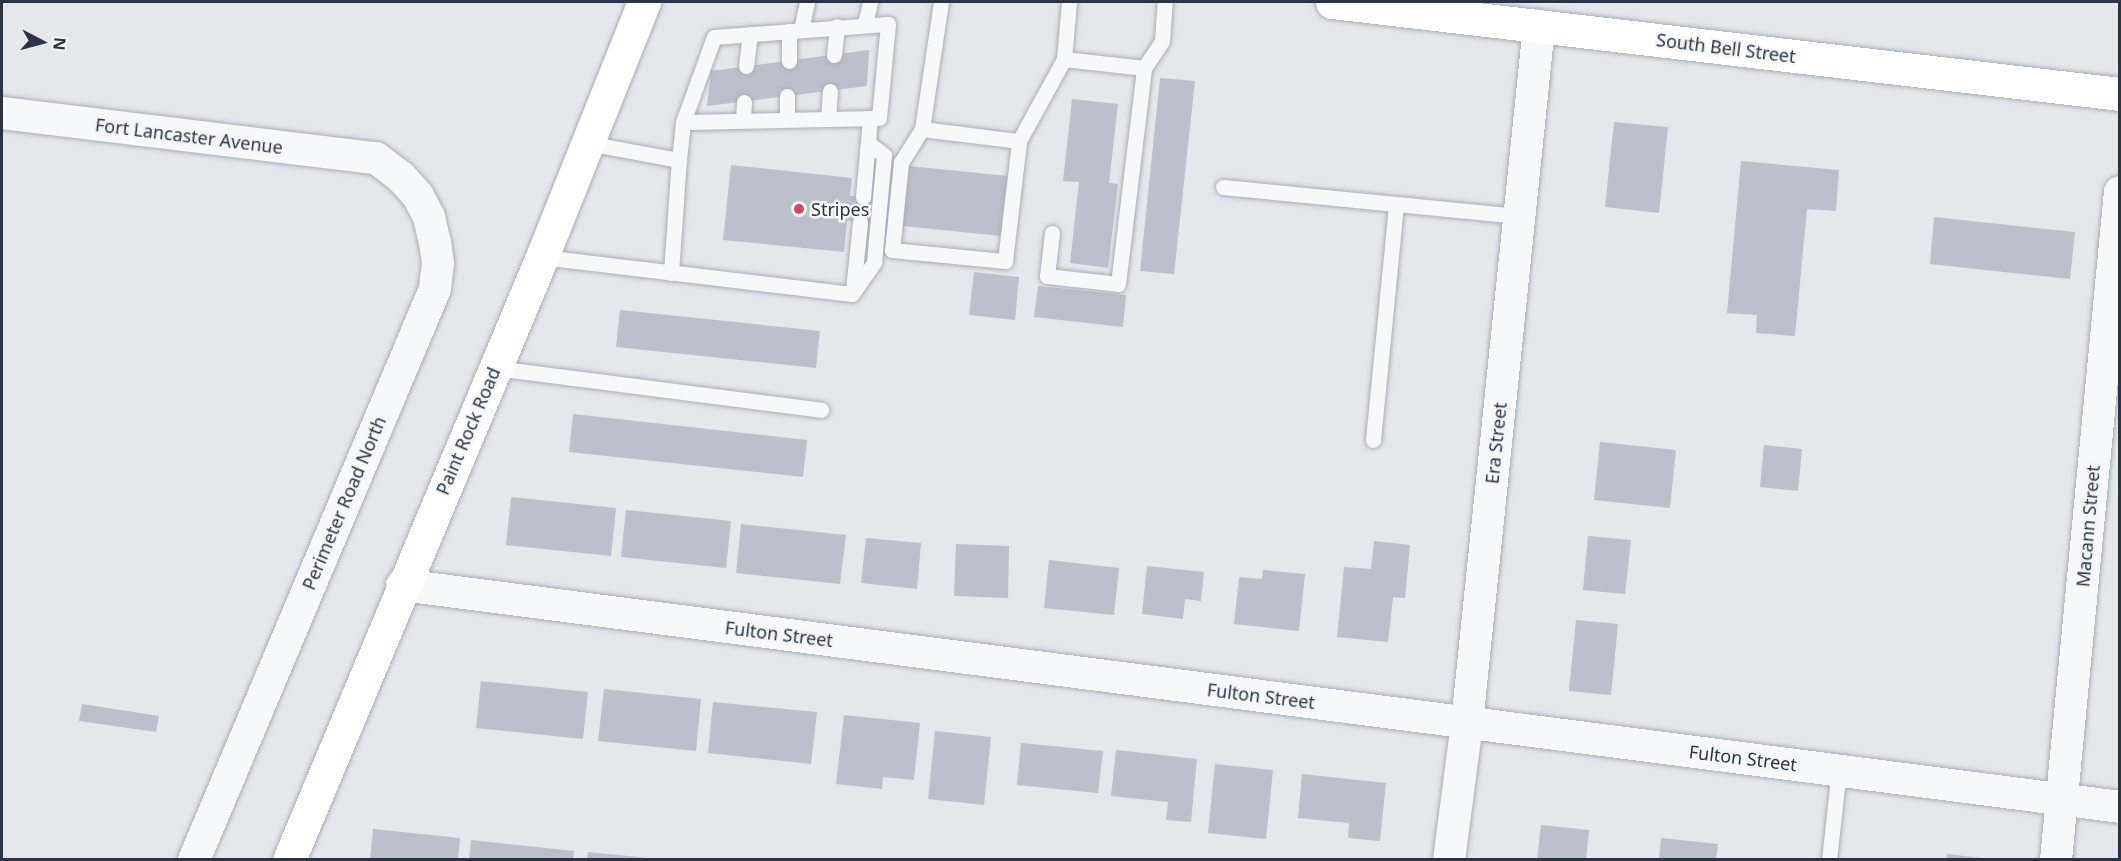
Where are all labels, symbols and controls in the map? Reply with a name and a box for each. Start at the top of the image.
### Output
north arrow [12,12,72,72]
street label: South Bell Street [1655,29,1797,67]
text: N [48,36,72,51]
street label: Fort Lancaster Avenue [94,114,284,158]
place label: Stripes [811,198,869,220]
marker: Stripes [792,202,806,216]
street label: Paint Rock Road [431,364,505,498]
street label: Era Street [1481,401,1511,485]
street label: Perimeter Road North [298,413,390,593]
street label: Macann Street [2072,464,2104,588]
street label: Fulton Street [724,617,834,651]
street label: Fulton Street [1206,679,1316,713]
street label: Fulton Street [1688,741,1798,775]

